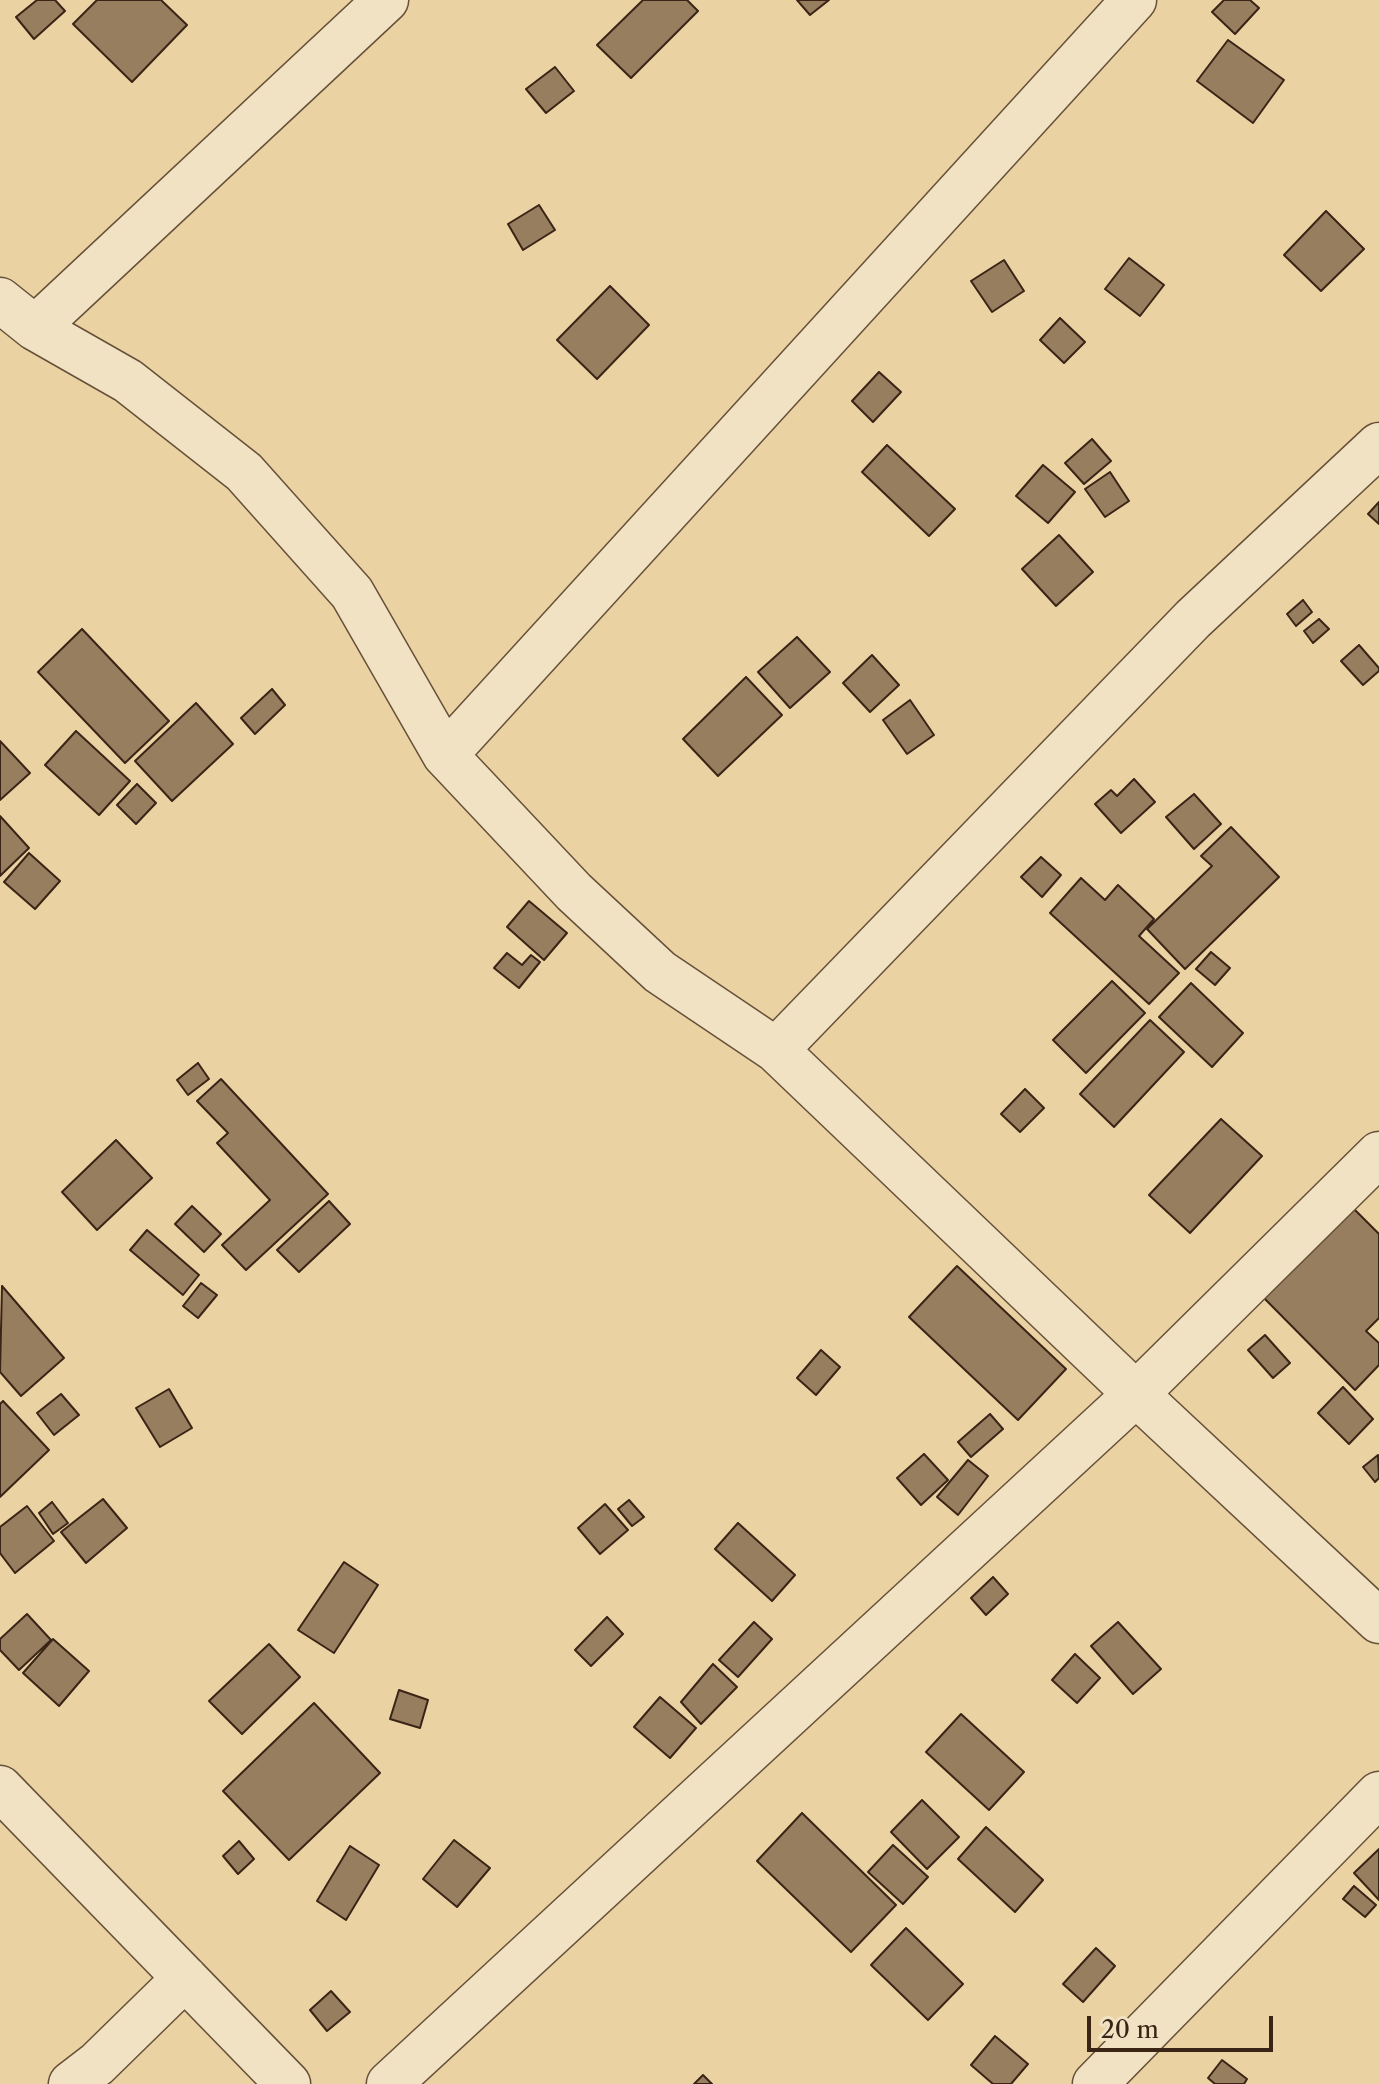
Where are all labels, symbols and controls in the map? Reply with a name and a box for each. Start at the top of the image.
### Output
scale bar [1091,2000,1277,2050]
text: 20 m [1101,2015,1159,2044]

